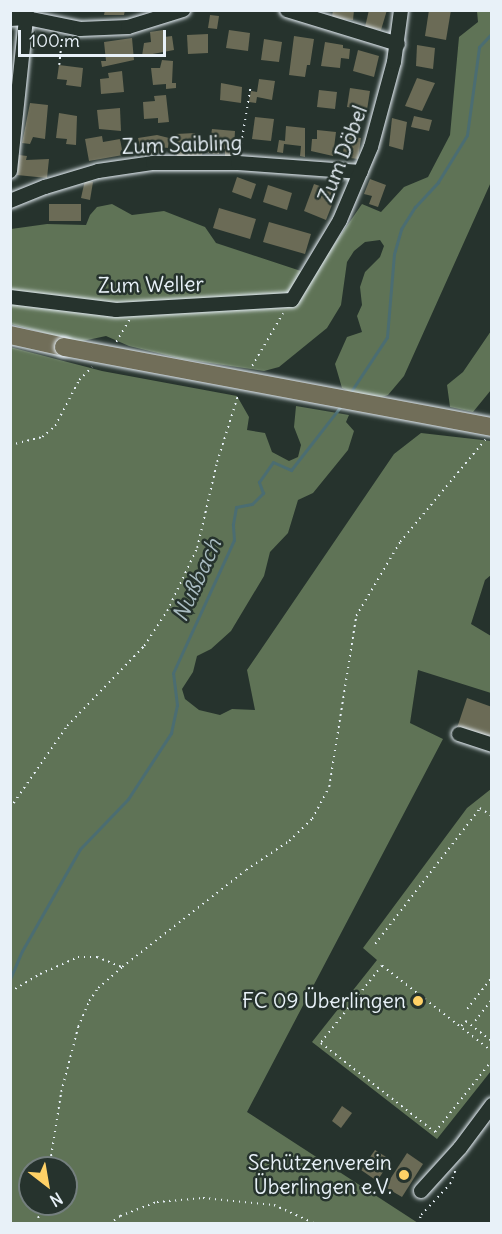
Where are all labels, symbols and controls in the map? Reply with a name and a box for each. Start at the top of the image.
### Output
scale bar [21,18,170,56]
text: 100 m [29,29,80,52]
street label: Zum Döbel [313,102,373,206]
street label: Zum Saibling [121,130,243,160]
street label: Zum Weller [98,271,204,299]
water label: Nußbach [167,534,227,626]
place label: FC 09 Überlingen [242,988,406,1014]
marker: FC 09 Überlingen [411,994,425,1008]
place label: Schützenverein Überlingen e.V. [248,1150,392,1200]
north arrow [18,1156,78,1216]
marker: Schützenverein Überlingen e.V. [397,1168,411,1182]
text: N [46,1188,66,1211]

